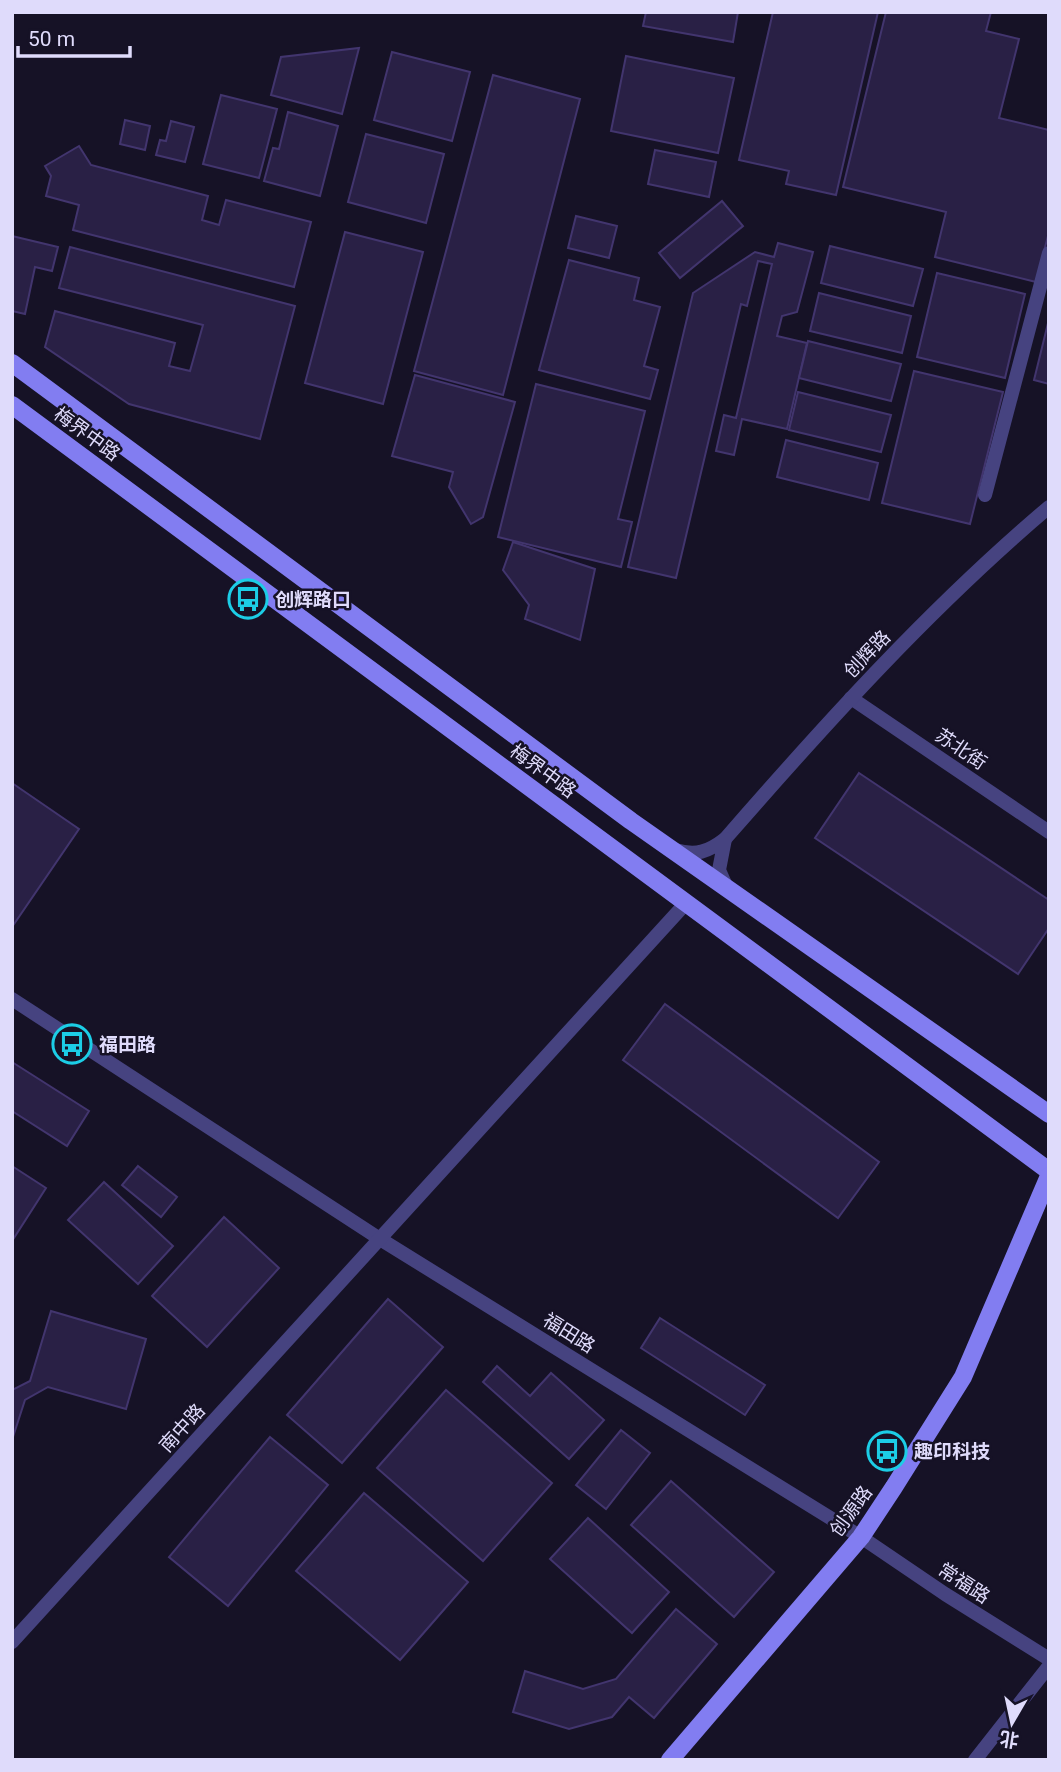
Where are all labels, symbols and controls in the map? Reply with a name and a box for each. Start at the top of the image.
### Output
scale bar [18,14,130,58]
text: 50 m [28,27,75,51]
street label: 梅界中路 [49,402,125,466]
bus stop icon: 创辉路口 [227,578,269,620]
place label: 创辉路口 [275,588,351,611]
street label: 创辉路 [839,626,895,682]
street label: 苏北街 [931,724,991,774]
street label: 梅界中路 [505,739,581,803]
bus stop icon: 福田路 [51,1023,93,1065]
place label: 福田路 [99,1033,156,1056]
street label: 福田路 [539,1308,599,1358]
street label: 南中路 [154,1399,210,1457]
bus stop icon: 趣印科技 [866,1430,908,1472]
place label: 趣印科技 [914,1440,990,1463]
street label: 创源路 [825,1481,877,1541]
street label: 常福路 [934,1558,994,1608]
north arrow [977,1688,1047,1758]
text: 北 [998,1726,1021,1752]

